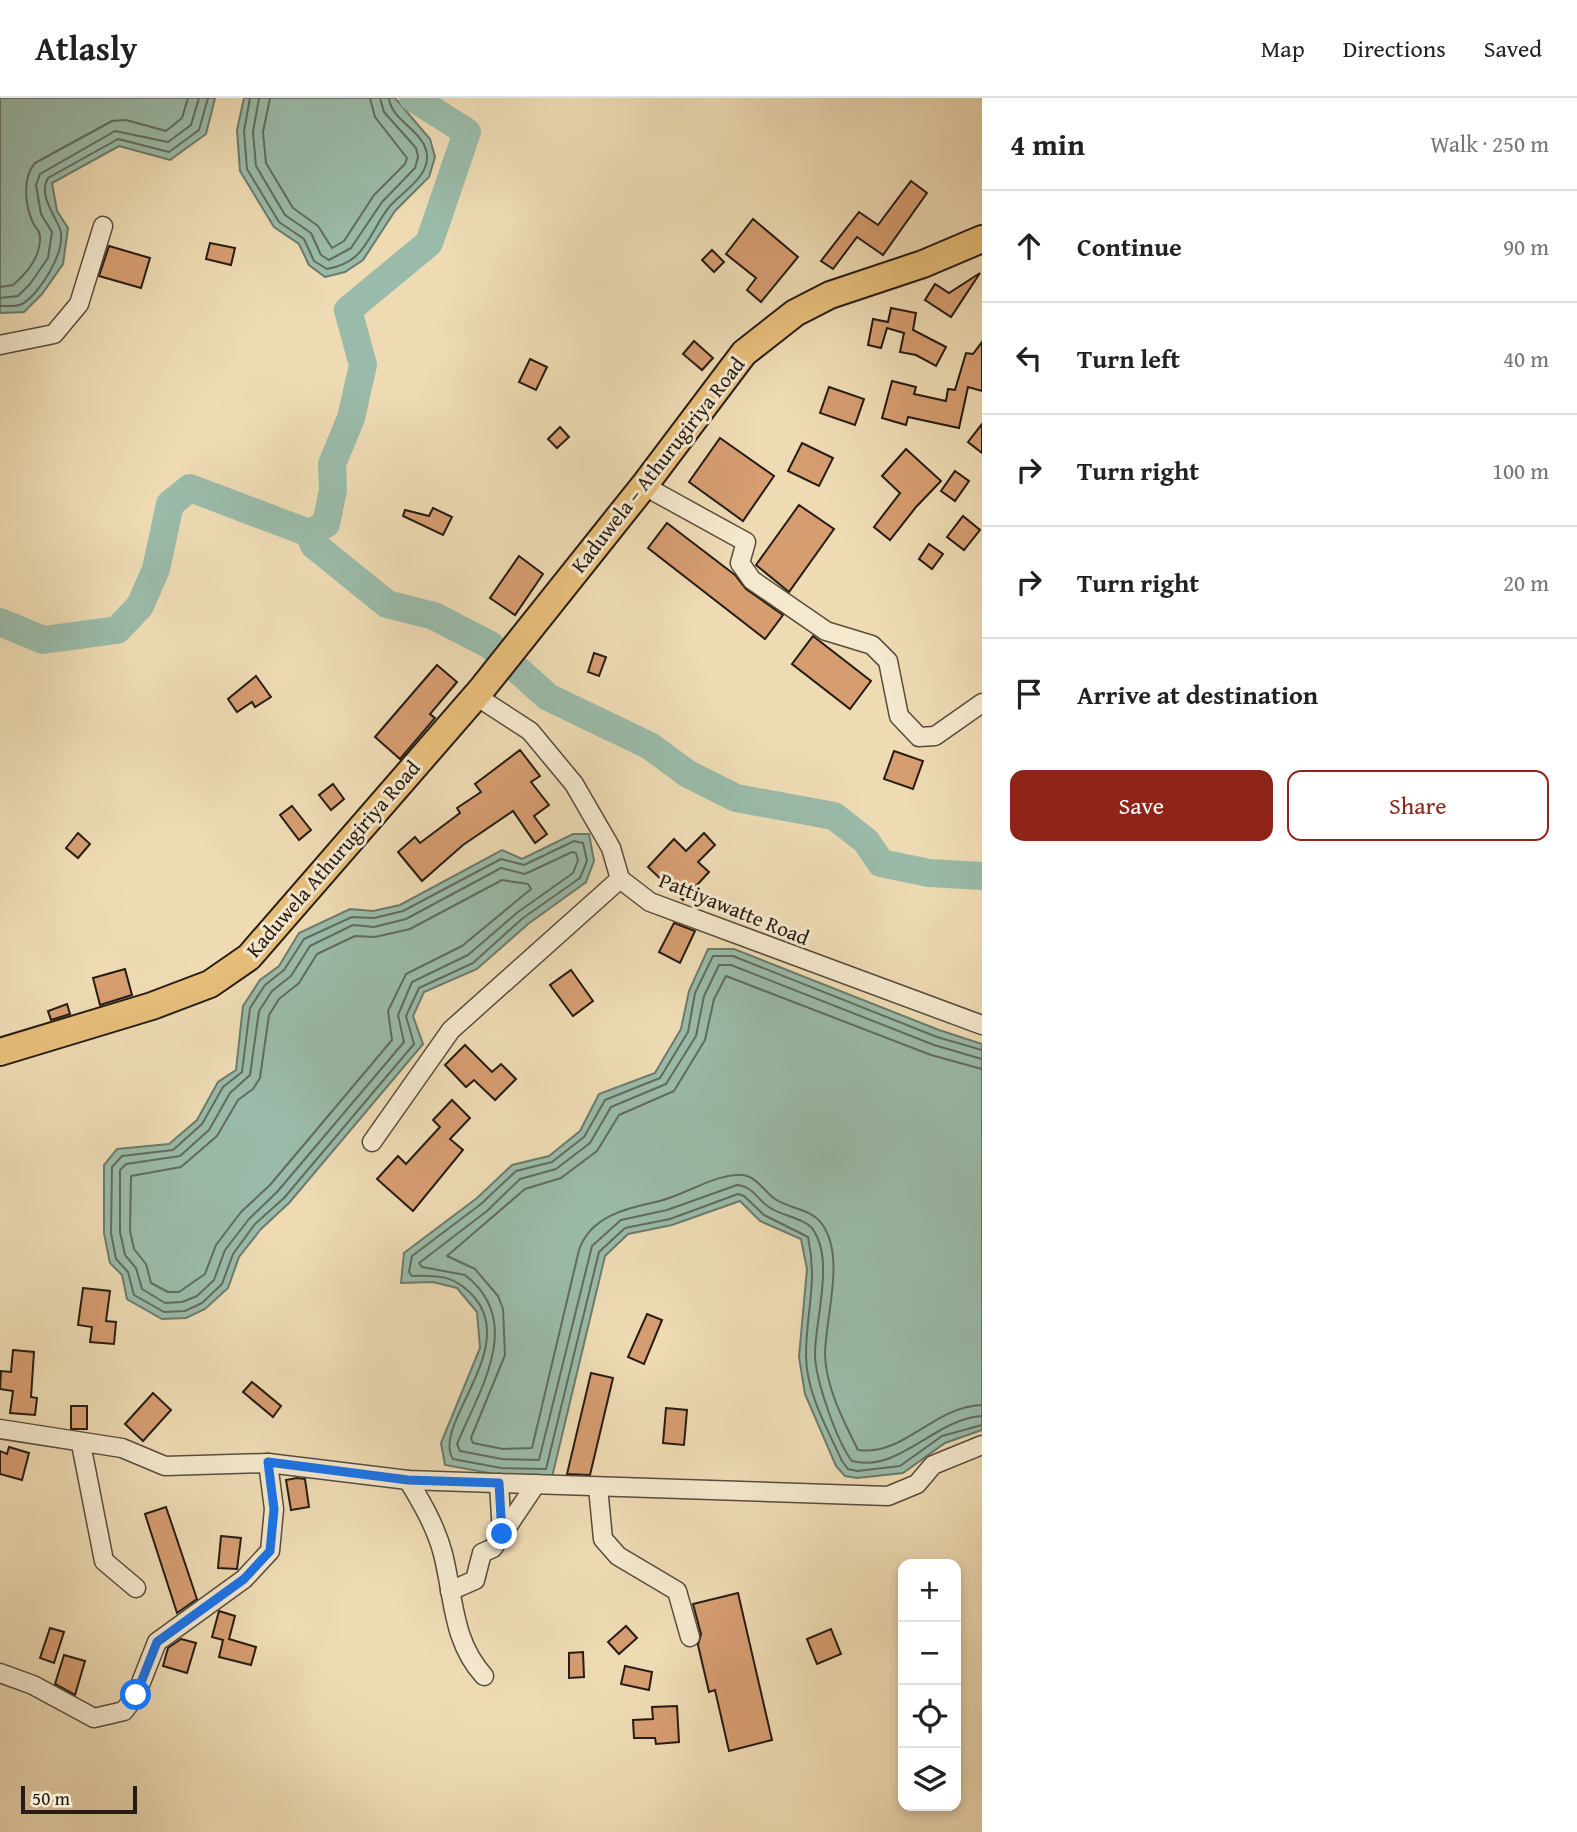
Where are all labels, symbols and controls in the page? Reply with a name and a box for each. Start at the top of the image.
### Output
text: Atlasly [35,24,137,72]
text: Map [1261,31,1305,66]
text: Directions [1343,31,1446,66]
text: Saved [1484,31,1542,66]
text: 4 min [1010,122,1085,166]
text: Walk · 250 m [1430,127,1549,160]
icon: ahead [1010,227,1048,265]
text: Continue [1077,227,1182,266]
text: 90 m [1503,230,1549,263]
icon: left [1010,339,1048,377]
text: Turn left [1077,339,1180,378]
text: 40 m [1503,342,1549,375]
street label: Kaduwela – Athurugiriya Road [563,349,753,579]
icon: right [1010,451,1048,489]
text: Turn right [1077,451,1199,490]
text: 100 m [1492,454,1549,487]
icon: right [1010,563,1048,601]
text: Turn right [1077,563,1199,602]
text: 20 m [1503,566,1549,599]
icon: arrive [1010,675,1048,713]
text: Arrive at destination [1077,675,1318,714]
street label: Kaduwela Athurugiriya Road [238,753,428,964]
button: Save [1010,770,1273,841]
button: Share [1287,770,1549,841]
street label: Pattiyawatte Road [654,864,815,953]
route end [486,1518,517,1549]
map controls [898,1559,961,1811]
button: + [898,1559,961,1622]
button: − [898,1622,961,1685]
route start [120,1679,151,1710]
button: locate [898,1685,961,1748]
button: layers [898,1748,961,1811]
scale bar [21,1783,136,1815]
text: 50 m [32,1784,70,1812]

